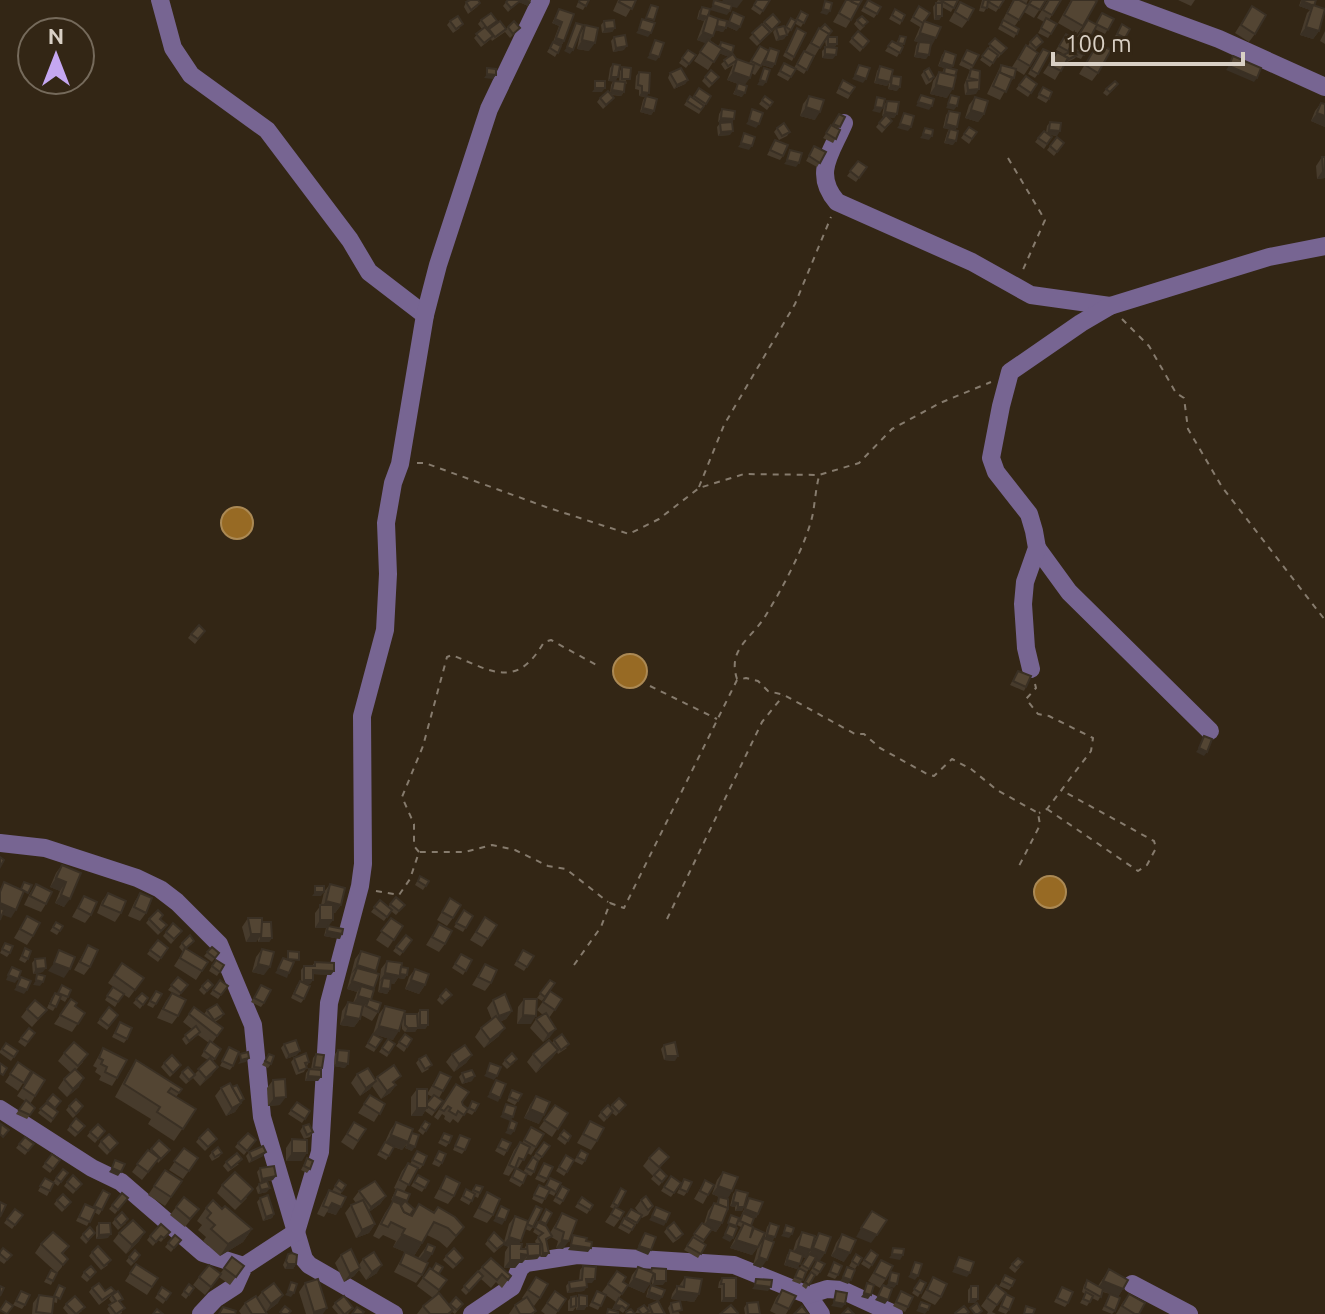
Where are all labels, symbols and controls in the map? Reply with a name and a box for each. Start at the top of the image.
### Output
north arrow [16,16,96,96]
scale bar [1053,16,1243,66]
text: N [48,23,64,48]
text: 100 m [1065,30,1132,57]

